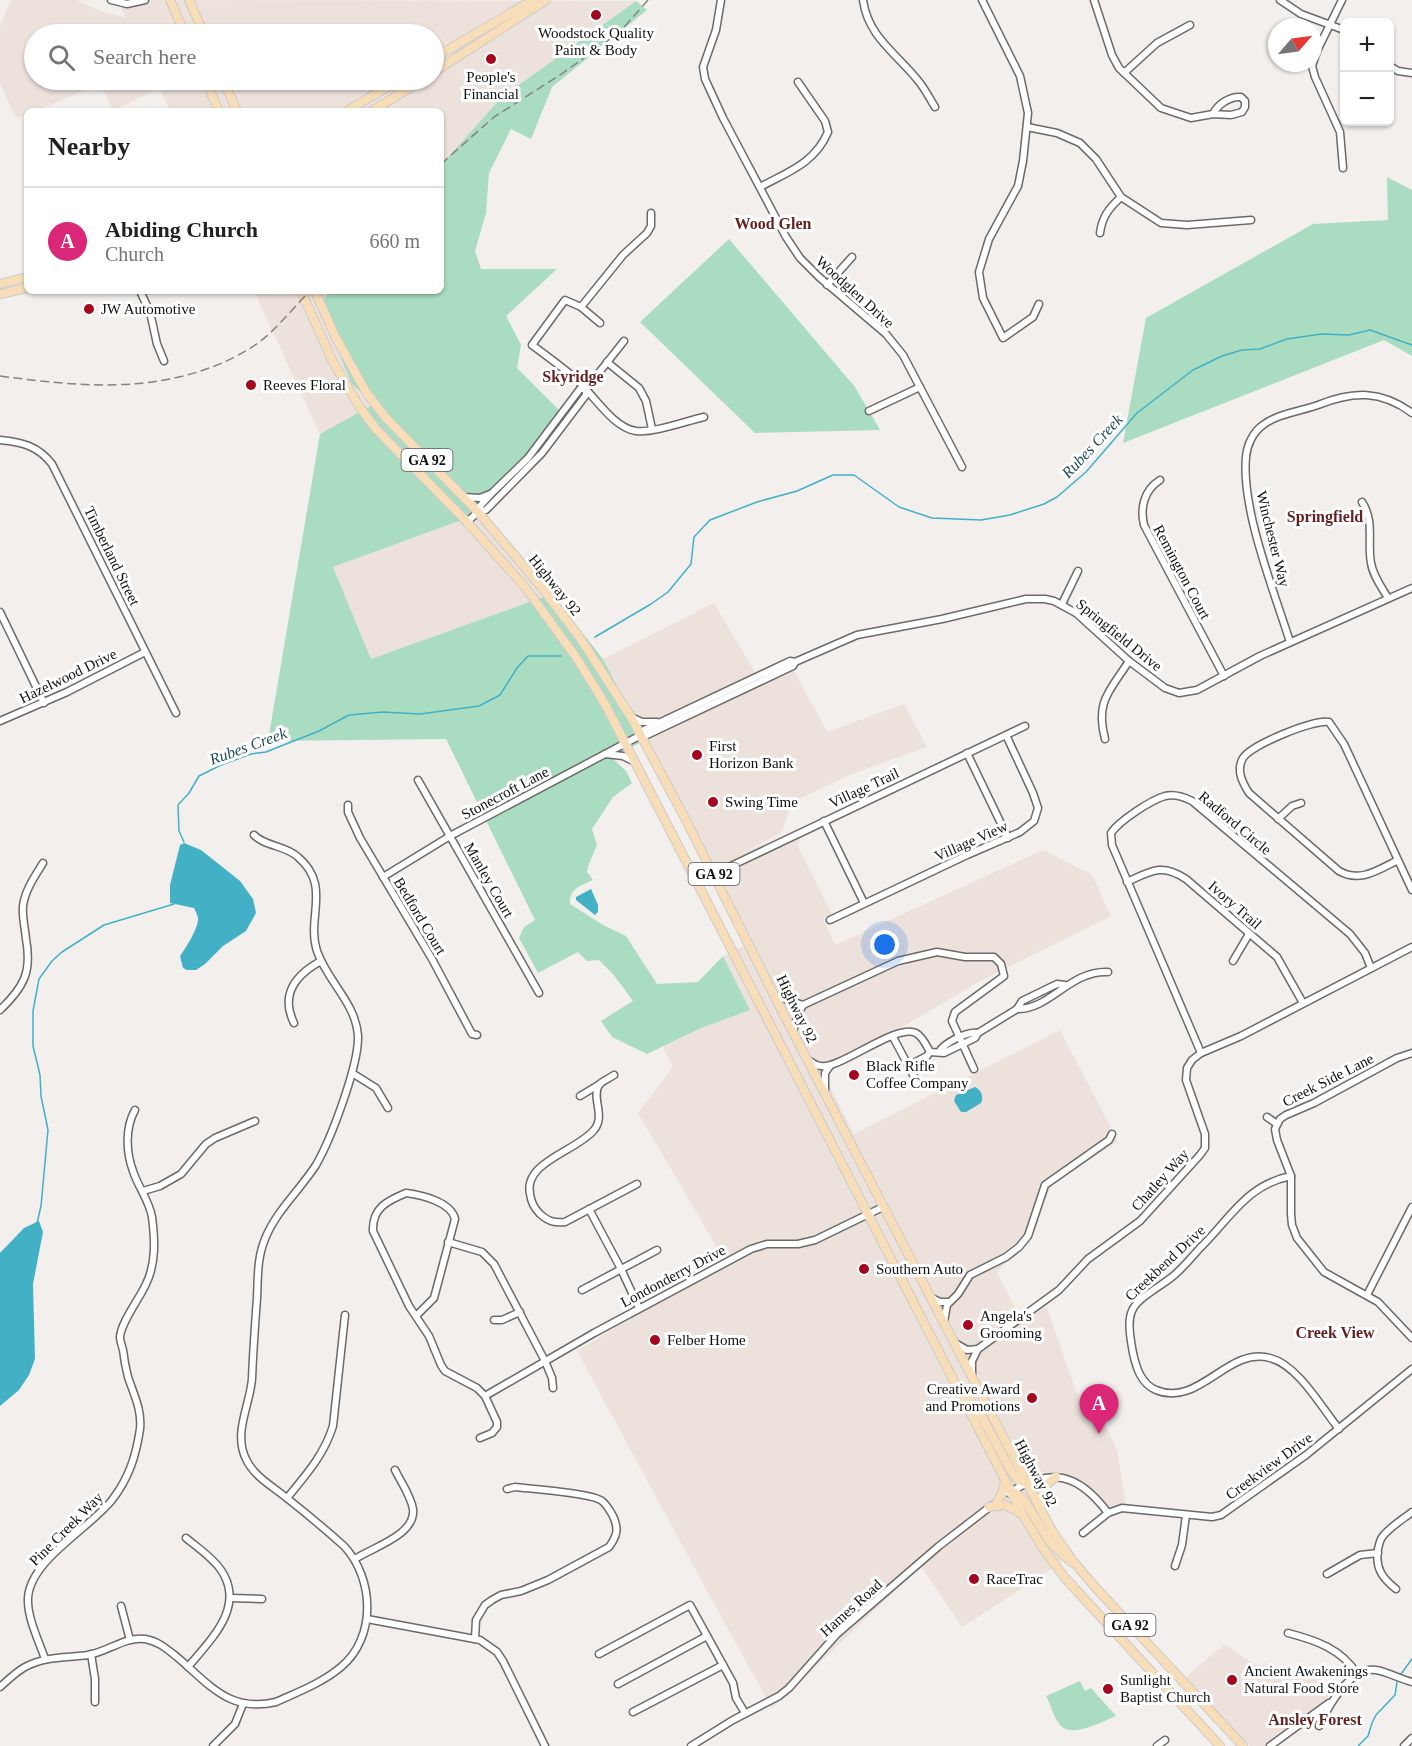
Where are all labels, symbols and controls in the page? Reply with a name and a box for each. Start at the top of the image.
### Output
marker: Woodstock Quality Paint & Body [589,8,603,22]
north arrow [1268,18,1322,72]
map controls [1340,18,1394,126]
button: + [1340,18,1394,72]
search box [24,24,444,90]
place label: Woodstock Quality Paint & Body [538,25,654,58]
icon: search [45,41,78,74]
text: Search here [93,44,196,69]
marker: People's Financial [484,52,498,66]
place label: People's Financial [463,69,519,102]
button: − [1340,72,1394,126]
text: Nearby [48,132,130,161]
district label: Wood Glen [735,215,812,232]
text: Abiding Church [105,217,258,242]
text: A [60,230,75,252]
text: 660 m [369,230,420,252]
text: Church [105,243,164,265]
street label: Woodglen Drive [813,253,897,331]
place label: JW Automotive [101,301,196,317]
marker: JW Automotive [82,302,96,316]
district label: Skyridge [542,368,604,386]
place label: Reeves Floral [263,377,346,393]
marker: Reeves Floral [244,378,258,392]
water label: Rubes Creek [1058,410,1126,482]
road number: GA 92 [402,449,452,471]
street label: Winchester Way [1253,489,1293,589]
street label: Timberland Street [81,504,143,609]
district label: Springfield [1287,508,1363,526]
street label: Remington Court [1150,522,1214,623]
street label: Highway 92 [526,551,584,619]
street label: Springfield Drive [1073,596,1165,675]
street label: Hazelwood Drive [17,645,120,706]
water label: Rubes Creek [206,724,290,768]
place label: First Horizon Bank [709,738,794,771]
marker: First Horizon Bank [690,748,704,762]
street label: Stonecroft Lane [459,763,552,823]
street label: Village Trail [826,765,902,811]
street label: Radford Circle [1196,788,1275,858]
place label: Swing Time [725,794,798,810]
marker: Swing Time [706,795,720,809]
street label: Village View [932,818,1010,864]
street label: Manley Court [461,840,517,921]
road number: GA 92 [688,863,740,885]
street label: Bedford Court [391,875,450,958]
street label: Ivory Trail [1205,878,1265,932]
your location [870,930,899,959]
street label: Highway 92 [774,972,820,1046]
street label: Creek Side Lane [1280,1050,1376,1110]
place label: Black Rifle Coffee Company [866,1058,969,1091]
marker: Black Rifle Coffee Company [847,1068,861,1082]
street label: Chatley Way [1128,1146,1192,1214]
street label: Creekbend Drive [1122,1222,1208,1304]
street label: Londonderry Drive [618,1241,728,1310]
place label: Southern Auto [876,1261,963,1277]
marker: Southern Auto [857,1262,871,1276]
place label: Angela's Grooming [980,1308,1042,1341]
marker: Angela's Grooming [961,1318,975,1332]
district label: Creek View [1295,1324,1375,1341]
place label: Felber Home [667,1332,746,1348]
marker: Felber Home [648,1333,662,1347]
place label: Creative Award and Promotions [925,1381,1020,1414]
pin: A [1080,1384,1118,1434]
marker: Creative Award and Promotions [1025,1391,1039,1405]
street label: Creekview Drive [1223,1429,1316,1503]
street label: Highway 92 [1012,1437,1060,1509]
street label: Pine Creek Way [26,1489,106,1569]
place label: RaceTrac [986,1571,1043,1587]
marker: RaceTrac [967,1572,981,1586]
street label: Hames Road [817,1576,885,1640]
road number: GA 92 [1104,1614,1156,1636]
place label: Ancient Awakenings Natural Food Store [1244,1663,1368,1696]
place label: Sunlight Baptist Church [1120,1672,1211,1705]
marker: Ancient Awakenings Natural Food Store [1225,1673,1239,1687]
marker: Sunlight Baptist Church [1101,1682,1115,1696]
district label: Ansley Forest [1268,1711,1362,1729]

